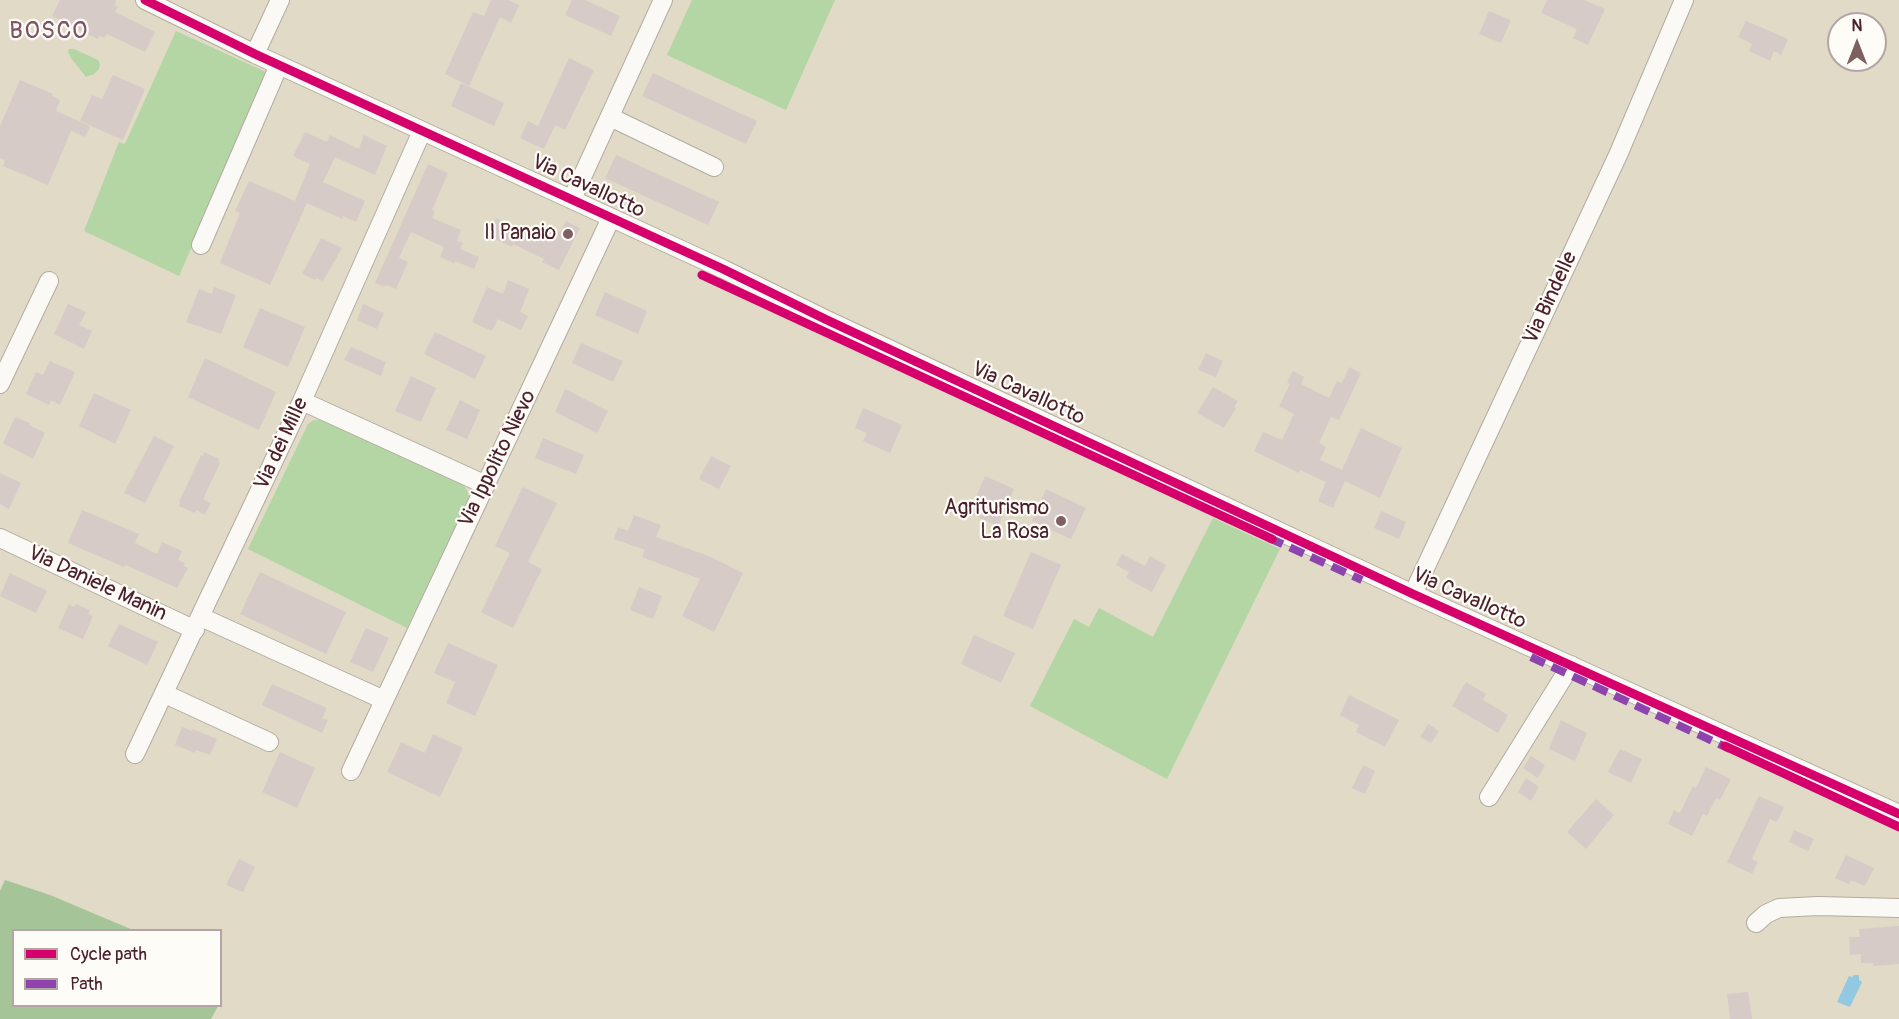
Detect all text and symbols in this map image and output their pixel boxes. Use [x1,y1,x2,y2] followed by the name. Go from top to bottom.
[1827,12,1887,72] north arrow
[1852,16,1862,36] text: N
[9,18,89,46] district label: BOSCO
[527,150,649,224] street label: Via Cavallotto
[484,221,556,247] place label: Il Panaio
[561,227,575,241] marker: Il Panaio
[1519,248,1583,348] street label: Via Bindelle
[967,357,1089,431] street label: Via Cavallotto
[454,386,542,532] street label: Via Ippolito Nievo
[250,394,314,494] street label: Via dei Mille
[944,496,1049,546] place label: Agriturismo La Rosa
[1054,514,1068,528] marker: Agriturismo La Rosa
[24,541,170,627] street label: Via Daniele Manin
[1408,563,1530,635] street label: Via Cavallotto
[12,929,222,1007] legend
[70,943,147,966] text: Cycle path
[70,973,103,996] text: Path

